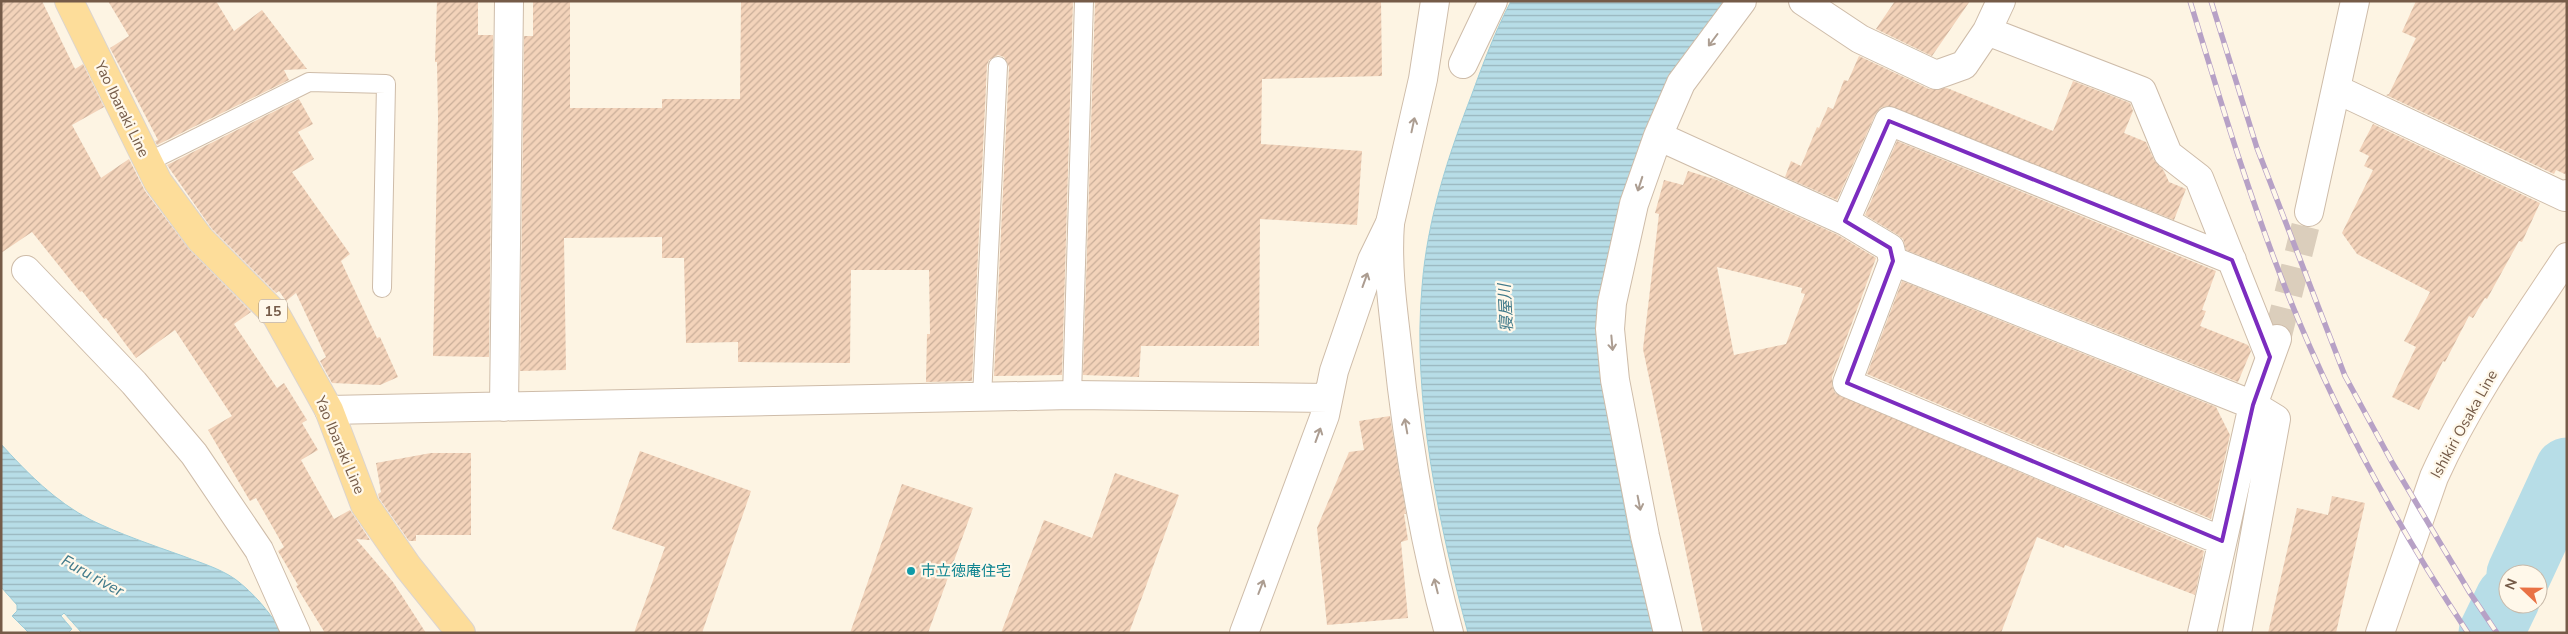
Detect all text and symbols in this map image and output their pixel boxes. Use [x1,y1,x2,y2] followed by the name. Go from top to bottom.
[1708,33,1718,47] one-way arrow
[90,57,154,160] street label: Yao Ibaraki Line
[1409,118,1418,134] one-way arrow
[1635,176,1645,192] one-way arrow
[1361,272,1370,288] one-way arrow
[1494,281,1518,332] water label: 寝屋川
[259,300,287,322] road number: 15
[1607,335,1616,351] one-way arrow
[2426,366,2502,482] street label: Ishikiri Osaka Line
[310,392,370,497] street label: Yao Ibaraki Line
[1401,418,1411,434] one-way arrow
[1314,428,1323,443] one-way arrow
[1634,495,1644,511] one-way arrow
[57,550,129,603] water label: Furu river
[921,561,1011,581] place label: 市立徳庵住宅
[2498,564,2548,614] north arrow
[905,565,917,577] marker: 市立徳庵住宅
[2501,576,2522,593] text: N
[1431,578,1440,594] one-way arrow
[1257,580,1266,595] one-way arrow

